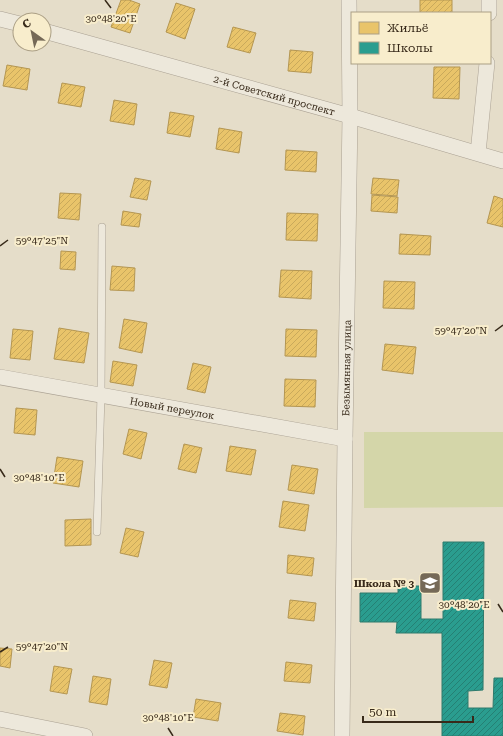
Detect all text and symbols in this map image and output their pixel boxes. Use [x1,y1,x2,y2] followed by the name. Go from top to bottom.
[12,12,52,52] north arrow
[351,12,491,64] legend
[85,13,137,24] text: 30°48'20"E
[20,16,34,32] text: С
[387,21,429,35] text: Жильё
[387,41,433,55] text: Школы
[212,73,336,118] street label: 2-й Советский проспект
[16,235,68,246] text: 59°47'25"N
[340,319,353,416] street label: Безымянная улица
[435,325,487,336] text: 59°47'20"N
[129,395,216,422] street label: Новый переулок
[13,472,65,483] text: 30°48'10"E
[417,570,443,596] school or university icon: Школа № 3
[354,578,414,589] place label: Школа № 3
[438,599,490,610] text: 30°48'20"E
[16,641,68,652] text: 59°47'20"N
[363,698,473,724] scale bar
[369,705,396,719] text: 50 m
[142,712,194,723] text: 30°48'10"E

